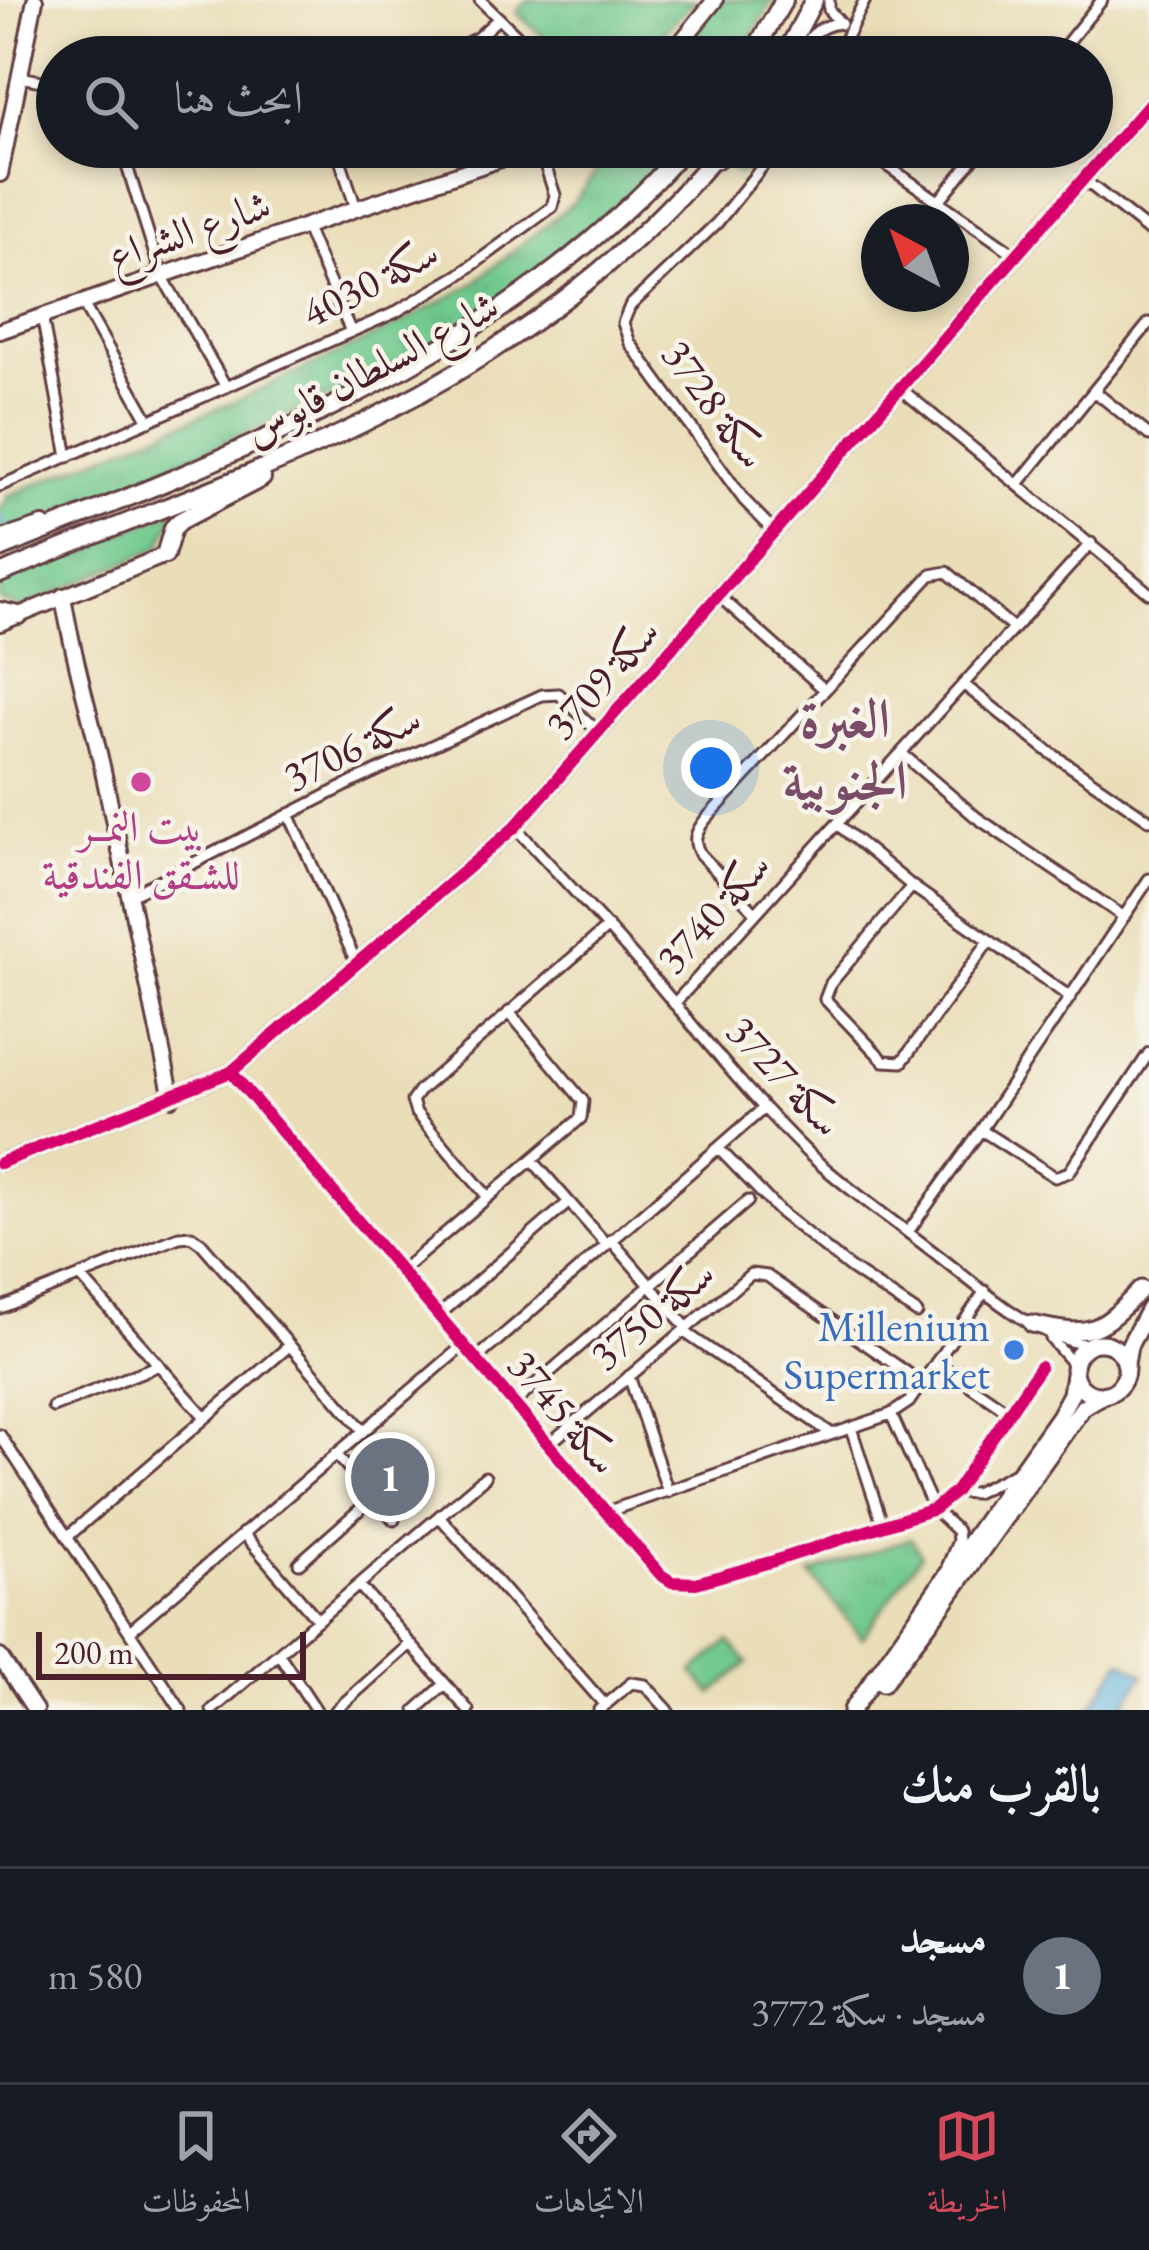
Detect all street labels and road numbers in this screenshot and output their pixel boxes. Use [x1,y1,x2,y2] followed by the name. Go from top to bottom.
[100,177,280,291] street label: شارع الشراع
[292,224,448,340] street label: سكة 4030
[234,278,512,465] street label: شارع السلطان قابوس
[650,329,780,479] street label: سكة 3728
[533,605,671,751] street label: سكة 3709
[274,690,430,804] street label: سكة 3706
[644,839,782,985] street label: سكة 3740
[715,1004,855,1148] street label: سكة 3727
[578,1246,726,1382] street label: سكة 3750
[496,1338,632,1486] street label: سكة 3745

